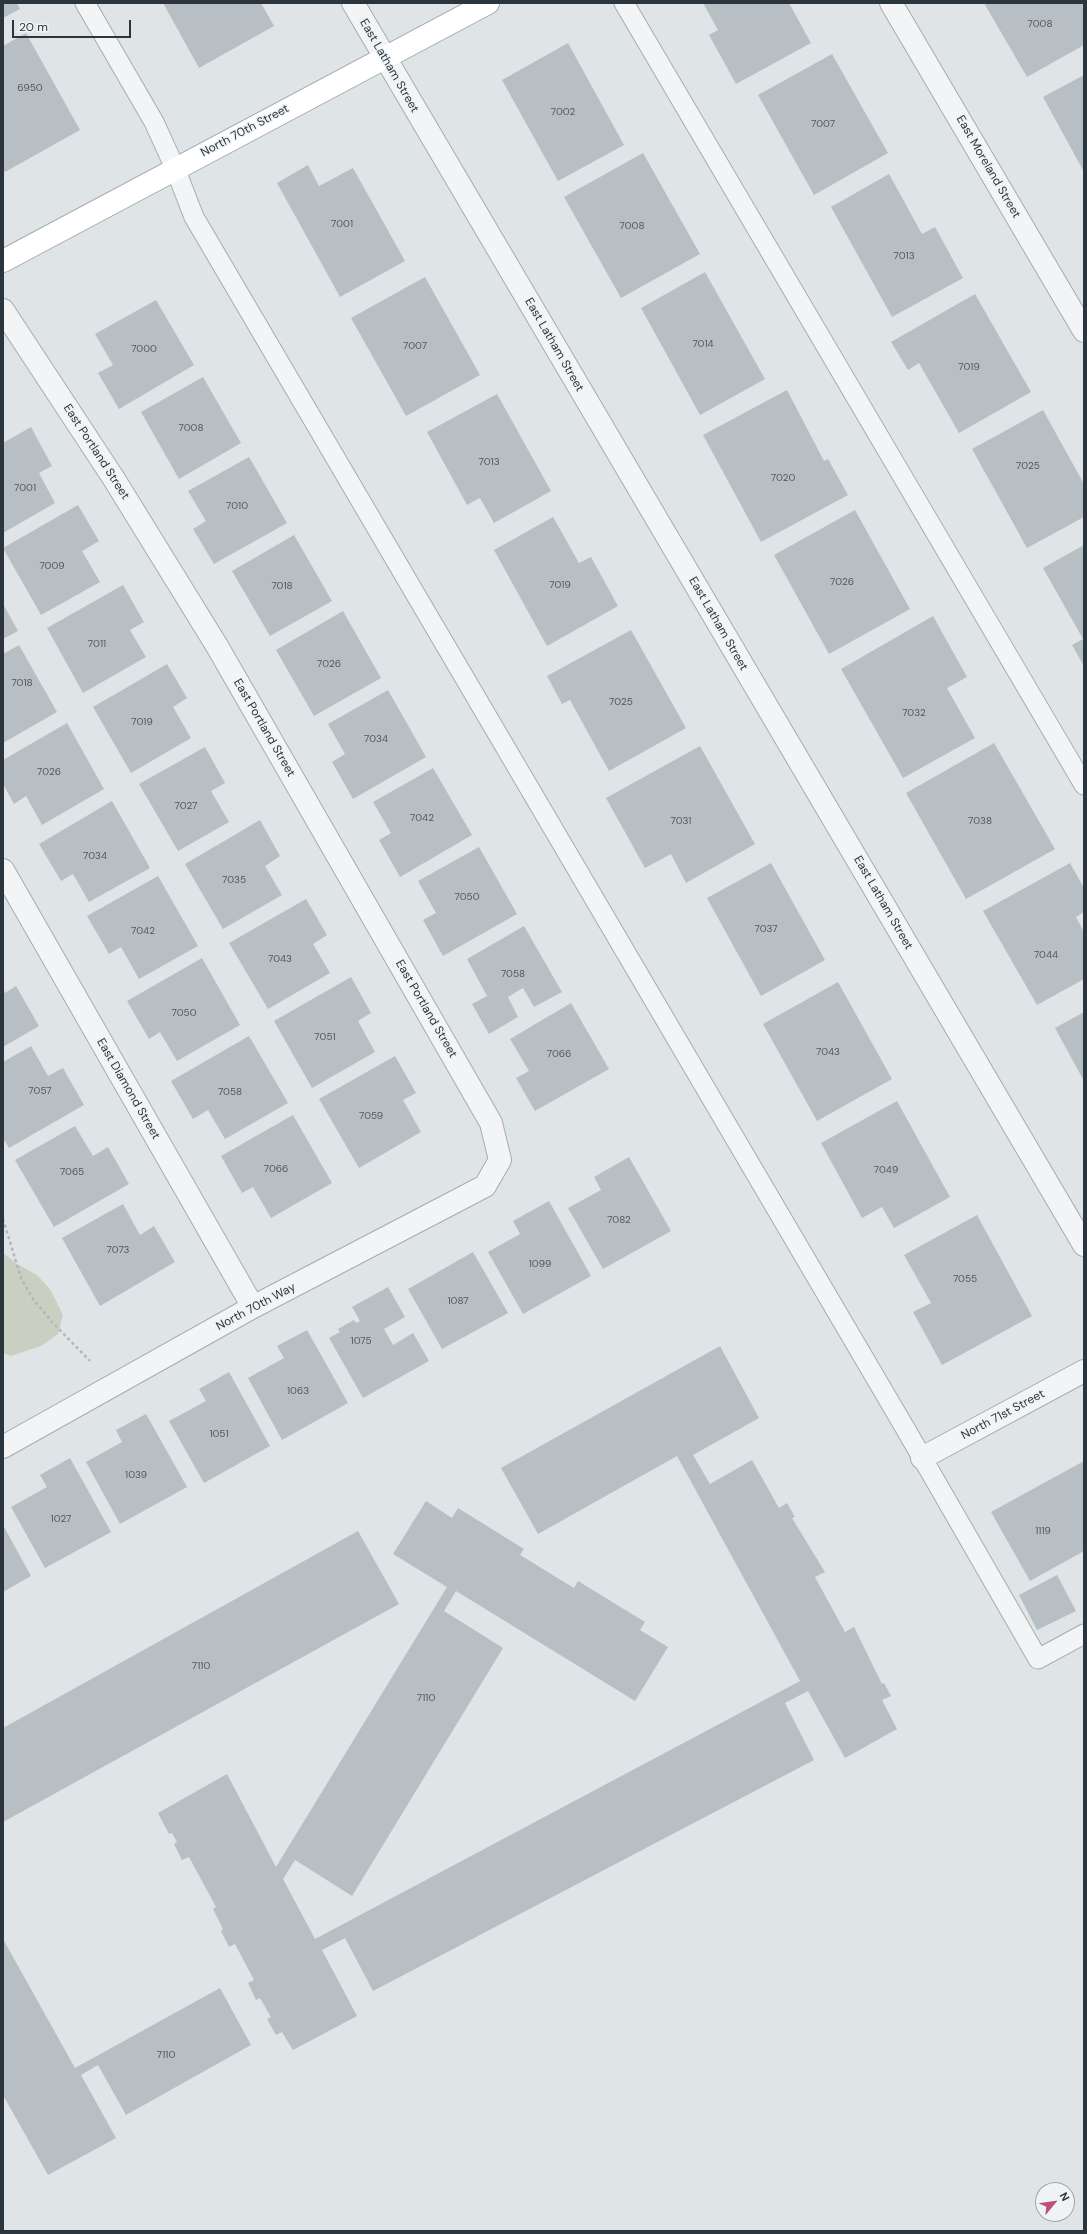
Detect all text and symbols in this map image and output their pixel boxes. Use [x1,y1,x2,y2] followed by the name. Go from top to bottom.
[14,12,133,38] scale bar
[356,17,422,115] street label: East Latham Street
[1028,18,1052,30] house number: 7008
[19,19,48,35] text: 20 m
[17,82,43,94] house number: 6950
[198,102,292,160] street label: North 70th Street
[551,106,575,118] house number: 7002
[953,113,1023,221] street label: East Moreland Street
[811,118,835,130] house number: 7007
[331,218,353,230] house number: 7001
[620,220,644,232] house number: 7008
[893,250,915,262] house number: 7013
[521,296,587,394] street label: East Latham Street
[692,338,714,350] house number: 7014
[403,340,427,352] house number: 7007
[131,343,157,355] house number: 7000
[958,361,980,373] house number: 7019
[60,402,132,502] street label: East Portland Street
[179,422,203,434] house number: 7008
[478,456,500,468] house number: 7013
[1016,460,1040,472] house number: 7025
[771,472,795,484] house number: 7020
[14,482,36,494] house number: 7001
[226,500,248,512] house number: 7010
[39,560,65,572] house number: 7009
[685,575,751,673] street label: East Latham Street
[830,576,854,588] house number: 7026
[549,579,571,591] house number: 7019
[271,580,293,592] house number: 7018
[88,638,106,650] house number: 7011
[317,658,341,670] house number: 7026
[230,676,298,780] street label: East Portland Street
[11,677,33,689] house number: 7018
[609,696,633,708] house number: 7025
[902,707,926,719] house number: 7032
[131,716,153,728] house number: 7019
[364,733,388,745] house number: 7034
[37,766,61,778] house number: 7026
[175,800,197,812] house number: 7027
[410,812,434,824] house number: 7042
[671,815,691,827] house number: 7031
[968,815,992,827] house number: 7038
[83,850,107,862] house number: 7034
[850,854,916,952] street label: East Latham Street
[222,874,246,886] house number: 7035
[455,891,479,903] house number: 7050
[754,923,778,935] house number: 7037
[131,925,155,937] house number: 7042
[1034,949,1058,961] house number: 7044
[268,953,292,965] house number: 7043
[392,957,460,1061] street label: East Portland Street
[501,968,525,980] house number: 7058
[172,1007,196,1019] house number: 7050
[314,1031,336,1043] house number: 7051
[93,1036,163,1142] street label: East Diamond Street
[816,1046,840,1058] house number: 7043
[547,1048,571,1060] house number: 7066
[28,1085,52,1097] house number: 7057
[218,1086,242,1098] house number: 7058
[359,1110,383,1122] house number: 7059
[264,1163,288,1175] house number: 7066
[874,1164,898,1176] house number: 7049
[60,1166,84,1178] house number: 7065
[607,1214,631,1226] house number: 7082
[107,1244,129,1256] house number: 7073
[529,1258,551,1270] house number: 1099
[953,1273,977,1285] house number: 7055
[214,1280,298,1334] street label: North 70th Way
[447,1295,469,1307] house number: 1087
[351,1335,371,1347] house number: 1075
[287,1385,309,1397] house number: 1063
[959,1387,1047,1443] street label: North 71st Street
[209,1428,229,1440] house number: 1051
[125,1469,147,1481] house number: 1039
[51,1513,71,1525] house number: 1027
[1035,1525,1051,1537] house number: 1119
[192,1660,210,1672] house number: 7110
[417,1692,435,1704] house number: 7110
[157,2049,175,2061] house number: 7110
[1035,2182,1075,2222] north arrow
[1057,2190,1073,2204] text: N

